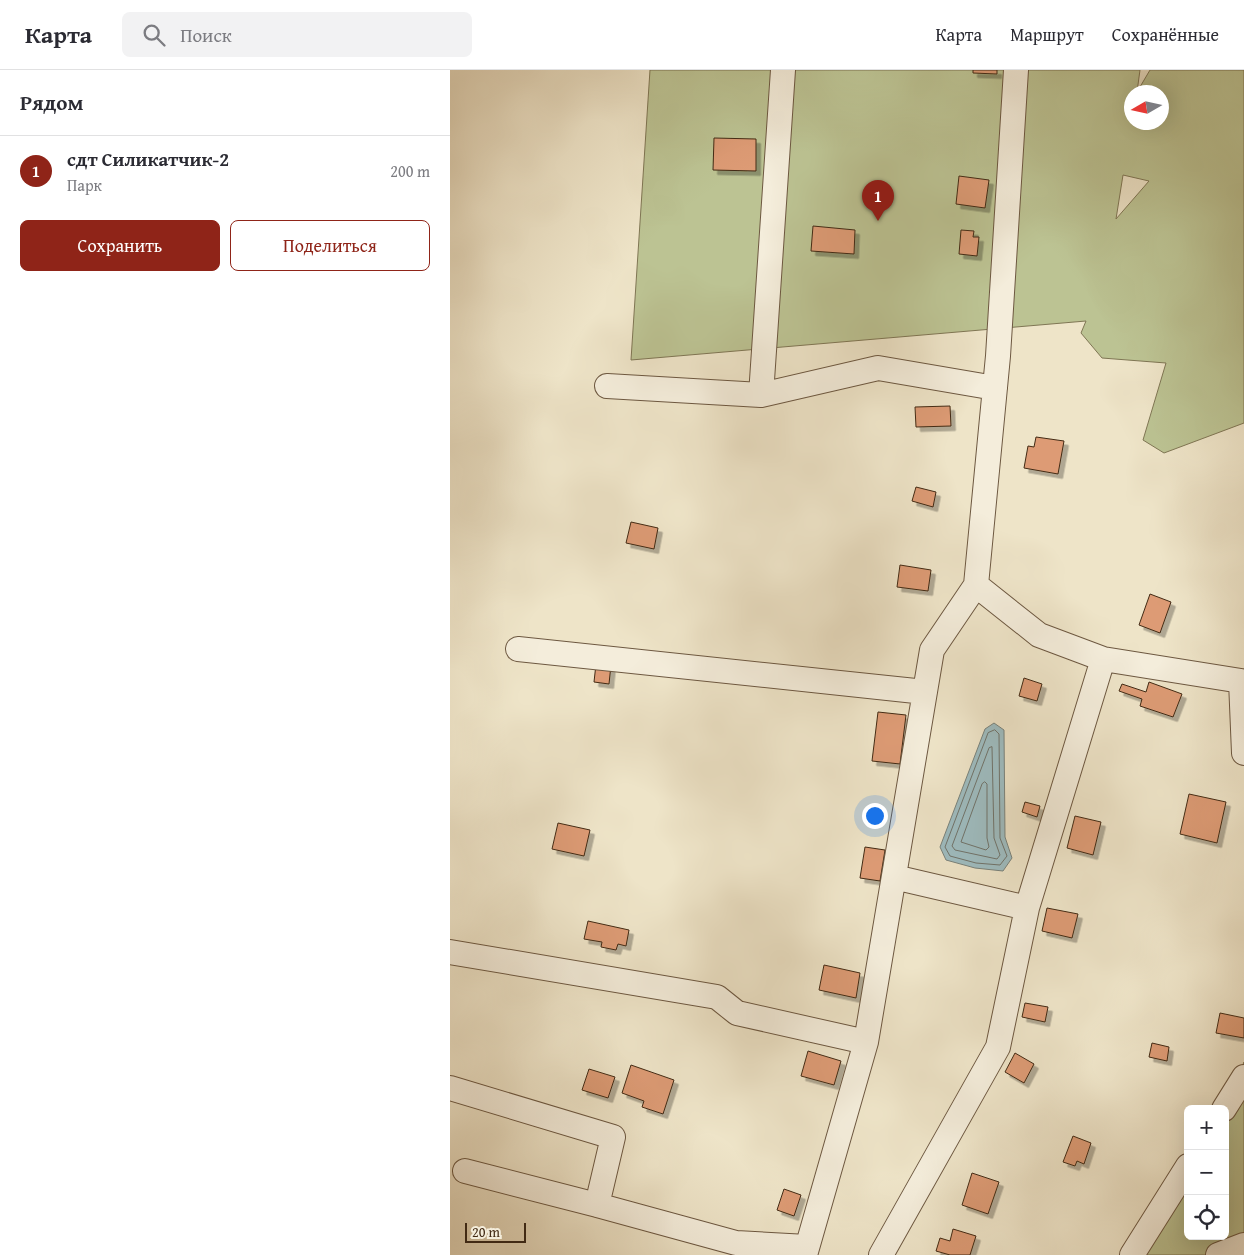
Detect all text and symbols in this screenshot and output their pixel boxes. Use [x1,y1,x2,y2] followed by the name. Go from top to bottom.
[122,12,472,57] search box
[25,17,92,52] text: Карта
[140,21,168,49] icon: search
[180,21,232,49] text: Поиск
[936,21,982,48] text: Карта
[1010,21,1084,48] text: Маршрут
[1112,21,1219,48] text: Сохранённые
[1124,85,1169,130] north arrow
[20,87,83,118] text: Рядом
[67,145,229,173] text: сдт Силикатчик-2
[32,159,40,183] text: 1
[390,159,430,183] text: 200 m
[67,173,102,197] text: Парк
[862,180,894,221] pin: 1
[20,220,220,271] button: Сохранить
[230,220,430,271] button: Поделиться
[862,803,888,829] your location
[1184,1105,1229,1240] map controls
[1184,1105,1229,1150] button: +
[1184,1150,1229,1195] button: −
[1184,1195,1229,1240] button: locate
[465,1220,526,1243] scale bar
[472,1222,500,1242] text: 20 m

